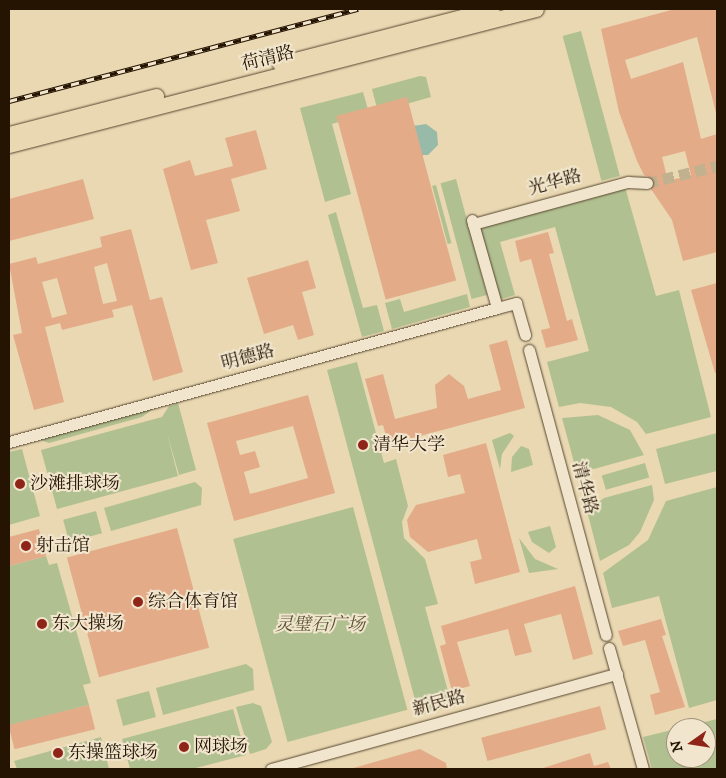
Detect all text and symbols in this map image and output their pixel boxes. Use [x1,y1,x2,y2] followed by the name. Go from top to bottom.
[239,42,297,76] street label: 荷清路
[526,166,584,200] street label: 光华路
[219,341,277,375] street label: 明德路
[373,434,445,456] place label: 清华大学
[357,439,369,451] marker: 清华大学
[567,459,601,517] street label: 清华路
[30,473,120,495] place label: 沙滩排球场
[14,478,26,490] marker: 沙滩排球场
[36,535,90,557] place label: 射击馆
[20,540,32,552] marker: 射击馆
[148,591,238,613] place label: 综合体育馆
[132,596,144,608] marker: 综合体育馆
[52,613,124,635] place label: 东大操场
[275,614,365,636] park label: 灵璧石广场
[36,618,48,630] marker: 东大操场
[410,687,468,721] street label: 新民路
[666,718,716,768] north arrow
[194,736,248,758] place label: 网球场
[667,739,687,754] text: N
[178,741,190,753] marker: 网球场
[68,742,158,764] place label: 东操篮球场
[52,747,64,759] marker: 东操篮球场

